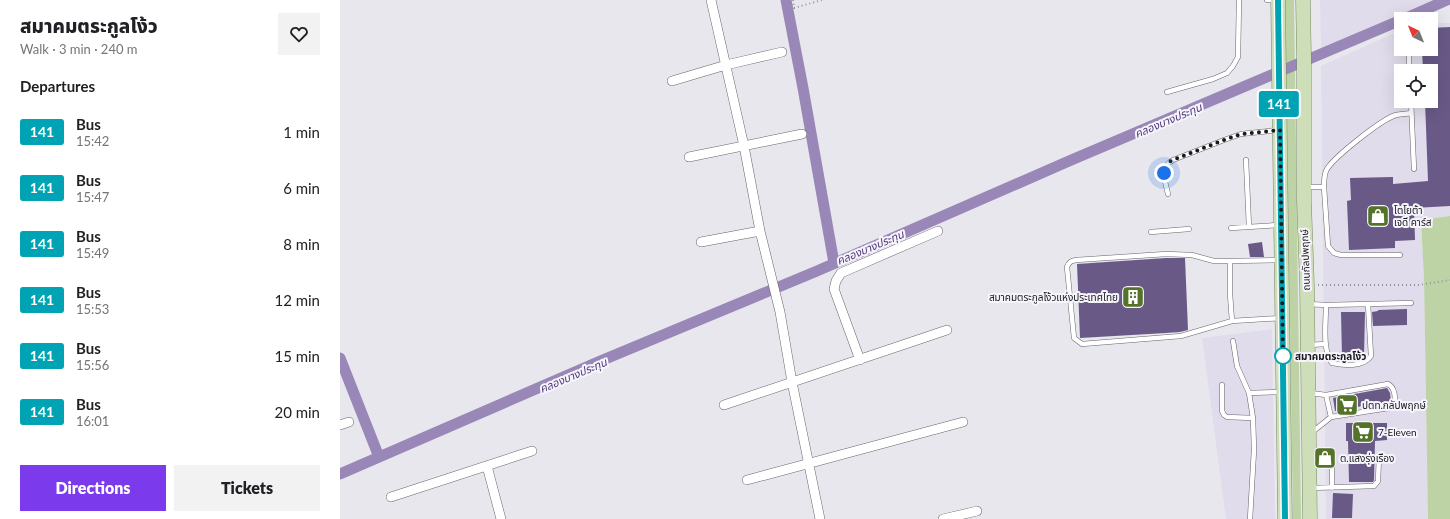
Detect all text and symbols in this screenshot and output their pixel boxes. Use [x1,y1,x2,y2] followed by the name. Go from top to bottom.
[1394,12,1438,56] north arrow
[1394,12,1438,108] map controls
[278,13,320,55] button: heart
[20,14,158,37] text: สมาคมตระกูลโง้ว
[20,41,138,57] text: Walk · 3 min · 240 m
[1394,64,1438,108] button: locate
[20,77,95,95] text: Departures
[1256,91,1302,117] line badge: 141
[1267,95,1291,112] text: 141
[1133,100,1205,141] water label: คลองบางประทุน
[76,115,101,133] text: Bus
[30,123,54,140] text: 141
[283,123,320,141] text: 1 min
[76,133,109,149] text: 15:42
[1154,163,1174,183] your location
[76,171,101,189] text: Bus
[30,179,54,196] text: 141
[283,179,320,197] text: 6 min
[76,189,109,205] text: 15:47
[1365,203,1391,229] shop icon: โตโยต้า เจดี คาร์ส
[1394,204,1432,228] place label: โตโยต้า เจดี คาร์ส
[76,227,101,245] text: Bus
[835,227,907,268] water label: คลองบางประทุน
[1298,229,1312,291] street label: ถนนกัลปพฤกษ์
[30,235,54,252] text: 141
[283,235,320,253] text: 8 min
[76,245,109,261] text: 15:49
[76,283,101,301] text: Bus
[1120,284,1146,310] building icon: สมาคมตระกูลโง้วแห่งประเทศไทย
[30,291,54,308] text: 141
[274,291,320,309] text: 12 min
[989,291,1118,304] place label: สมาคมตระกูลโง้วแห่งประเทศไทย
[76,301,109,317] text: 15:53
[76,339,101,357] text: Bus
[30,347,54,364] text: 141
[274,347,320,365] text: 15 min
[1274,347,1292,365] marker: สมาคมตระกูลโง้ว
[1295,350,1366,363] place label: สมาคมตระกูลโง้ว
[538,355,610,396] water label: คลองบางประทุน
[76,357,109,373] text: 15:56
[1334,392,1360,418] supermarket icon: ปตท.กลัปพฤกษ์
[76,395,101,413] text: Bus
[1362,399,1427,411] place label: ปตท.กลัปพฤกษ์
[30,403,54,420] text: 141
[274,403,320,421] text: 20 min
[76,413,109,429] text: 16:01
[1350,419,1376,445] supermarket icon: 7-Eleven
[1378,426,1417,438] place label: 7-Eleven
[1312,445,1338,471] shop icon: ต.แสงรุ่งเรือง
[1340,452,1394,465] place label: ต.แสงรุ่งเรือง
[20,465,166,511] button: Directions
[174,465,320,511] button: Tickets

